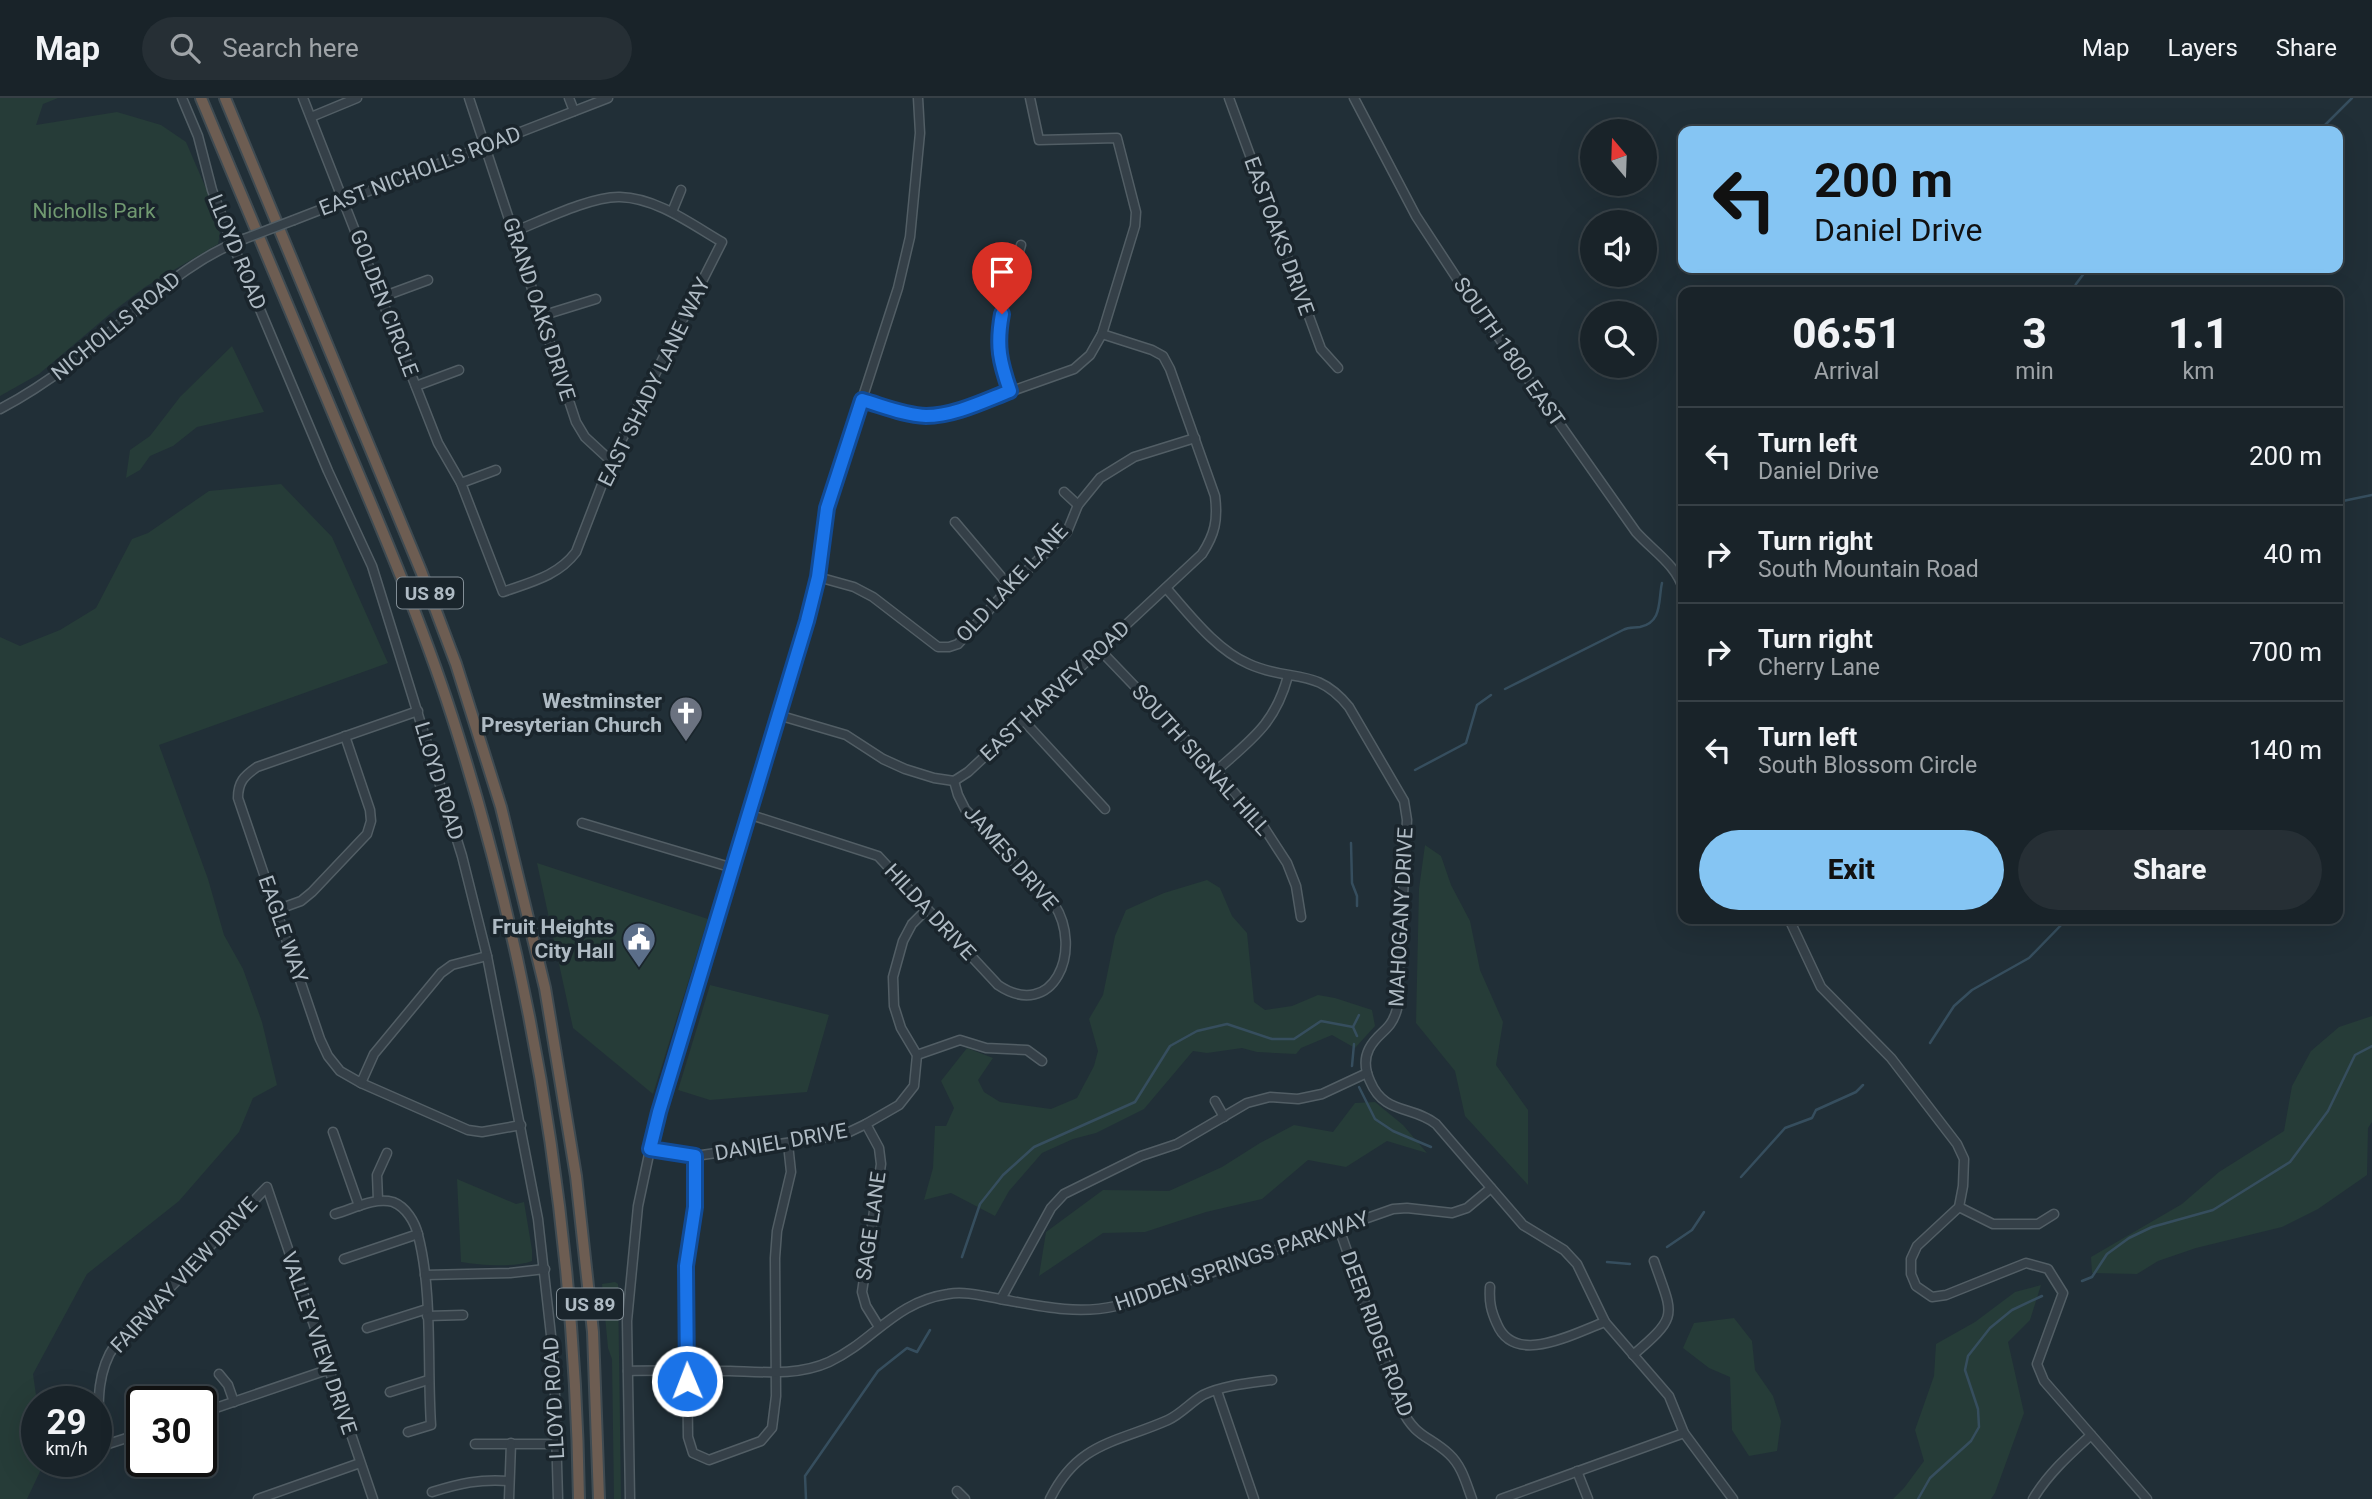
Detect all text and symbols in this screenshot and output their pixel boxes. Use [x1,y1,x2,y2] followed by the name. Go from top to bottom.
[142,17,632,80] search box
[35,29,100,68] text: Map
[166,29,204,67] icon: search
[222,33,359,63] text: Search here
[2082,34,2130,62] text: Map
[2168,34,2238,62] text: Layers
[2276,34,2337,62] text: Share
[1580,119,1657,196] north arrow
[1580,119,1657,378] map controls
[316,121,524,221] street label: EAST NICHOLLS ROAD
[1814,152,1953,209] text: 200 m
[1239,153,1319,319] street label: EASTOAKS DRIVE
[1699,154,1790,245] icon: left
[203,191,271,313] street label: LLOYD ROAD
[32,199,156,223] park label: Nicholls Park
[1580,210,1657,287] button: sound
[1814,211,1982,249] text: Daniel Drive
[498,214,580,404] street label: GRAND OAKS DRIVE
[345,226,423,380] street label: GOLDEN CIRCLE
[972,242,1032,314] pin
[983,253,1021,291] icon: arrive
[47,267,185,385] street label: NICHOLLS ROAD
[1449,273,1570,431] street label: SOUTH 1800 EAST
[593,274,715,490] street label: EAST SHADY LANE WAY
[1580,301,1657,378] button: search
[1792,309,1901,358] text: 06:51
[2022,309,2047,358] text: 3
[2168,309,2229,358] text: 1.1
[1814,358,1879,385] text: Arrival
[2015,358,2054,385] text: min
[2182,358,2214,385] text: km
[1758,428,1857,458] text: Turn left
[1699,437,1737,475] icon: left
[2249,441,2322,471] text: 200 m
[1758,458,1879,485] text: Daniel Drive
[951,519,1073,647] street label: OLD LAKE LANE
[1758,526,1873,556] text: Turn right
[1699,535,1737,573] icon: right
[2264,539,2322,569] text: 40 m
[1758,556,1979,583] text: South Mountain Road
[397,578,463,608] road number: US 89
[976,616,1134,766] street label: EAST HARVEY ROAD
[1758,624,1873,654] text: Turn right
[1699,633,1737,671] icon: right
[2249,637,2322,667] text: 700 m
[1758,654,1880,681] text: Cherry Lane
[1127,680,1275,840] street label: SOUTH SIGNAL HILL
[481,689,662,737] place label: Westminster Presyterian Church
[667,694,705,743] church icon: Westminster Presyterian Church
[410,719,468,843] street label: LLOYD ROAD
[1758,722,1857,752] text: Turn left
[1699,731,1737,769] icon: left
[2249,735,2322,765] text: 140 m
[1758,752,1977,779] text: South Blossom Circle
[959,801,1063,915] street label: JAMES DRIVE
[1384,826,1418,1007] street label: MAHOGANY DRIVE
[1699,830,2004,910] button: Exit
[2018,830,2322,910] button: Share
[880,859,980,965] street label: HILDA DRIVE
[253,872,313,986] street label: EAGLE WAY
[492,915,614,963] place label: Fruit Heights City Hall
[620,920,658,969] public building icon: Fruit Heights City Hall
[713,1119,849,1165] street label: DANIEL DRIVE
[851,1170,891,1282] street label: SAGE LANE
[106,1192,262,1358] street label: FAIRWAY VIEW DRIVE
[1112,1206,1372,1316] street label: HIDDEN SPRINGS PARKWAY
[1336,1248,1418,1420] street label: DEER RIDGE ROAD
[277,1249,362,1437] street label: VALLEY VIEW DRIVE
[557,1288,623,1320] road number: US 89
[539,1336,569,1460] street label: LLOYD ROAD
[650,1344,724,1418] position arrow
[126,1386,217,1477] speed limit sign: 30
[46,1402,87,1443] text: 29
[45,1438,88,1459] text: km/h

